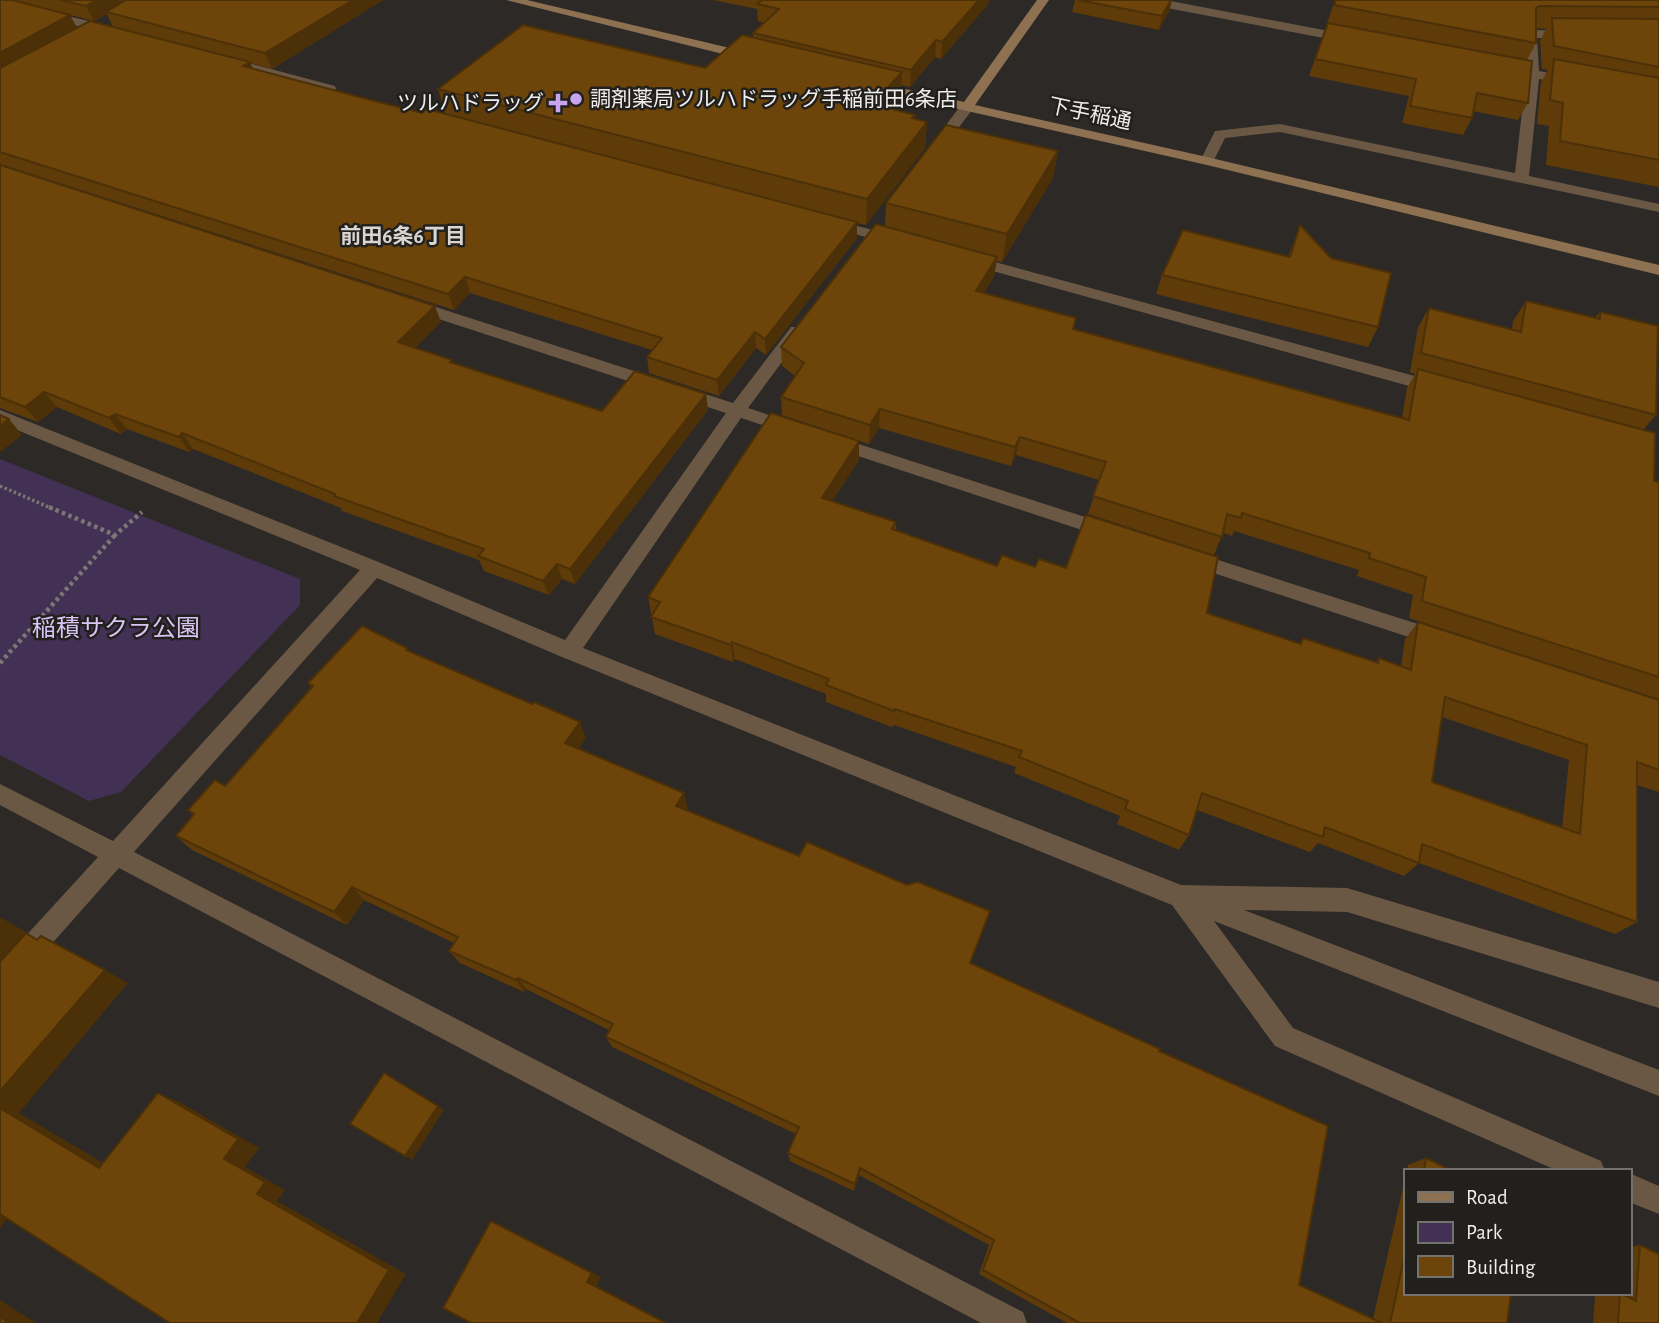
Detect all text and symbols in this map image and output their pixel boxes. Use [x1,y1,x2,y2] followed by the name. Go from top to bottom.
[590,88,957,110] place label: 調剤薬局ツルハドラッグ手稲前田6条店
[568,91,584,107] marker: 調剤薬局ツルハドラッグ手稲前田6条店
[397,92,544,114] place label: ツルハドラッグ
[1047,94,1133,133] street label: 下手稲通
[550,95,566,111] marker: ツルハドラッグ
[340,224,466,247] district label: 前田6条6丁目
[32,615,200,641] park label: 稲積サクラ公園
[1404,1169,1631,1295] legend
[1466,1187,1508,1208] text: Road
[1466,1222,1503,1243] text: Park
[1466,1257,1536,1278] text: Building

